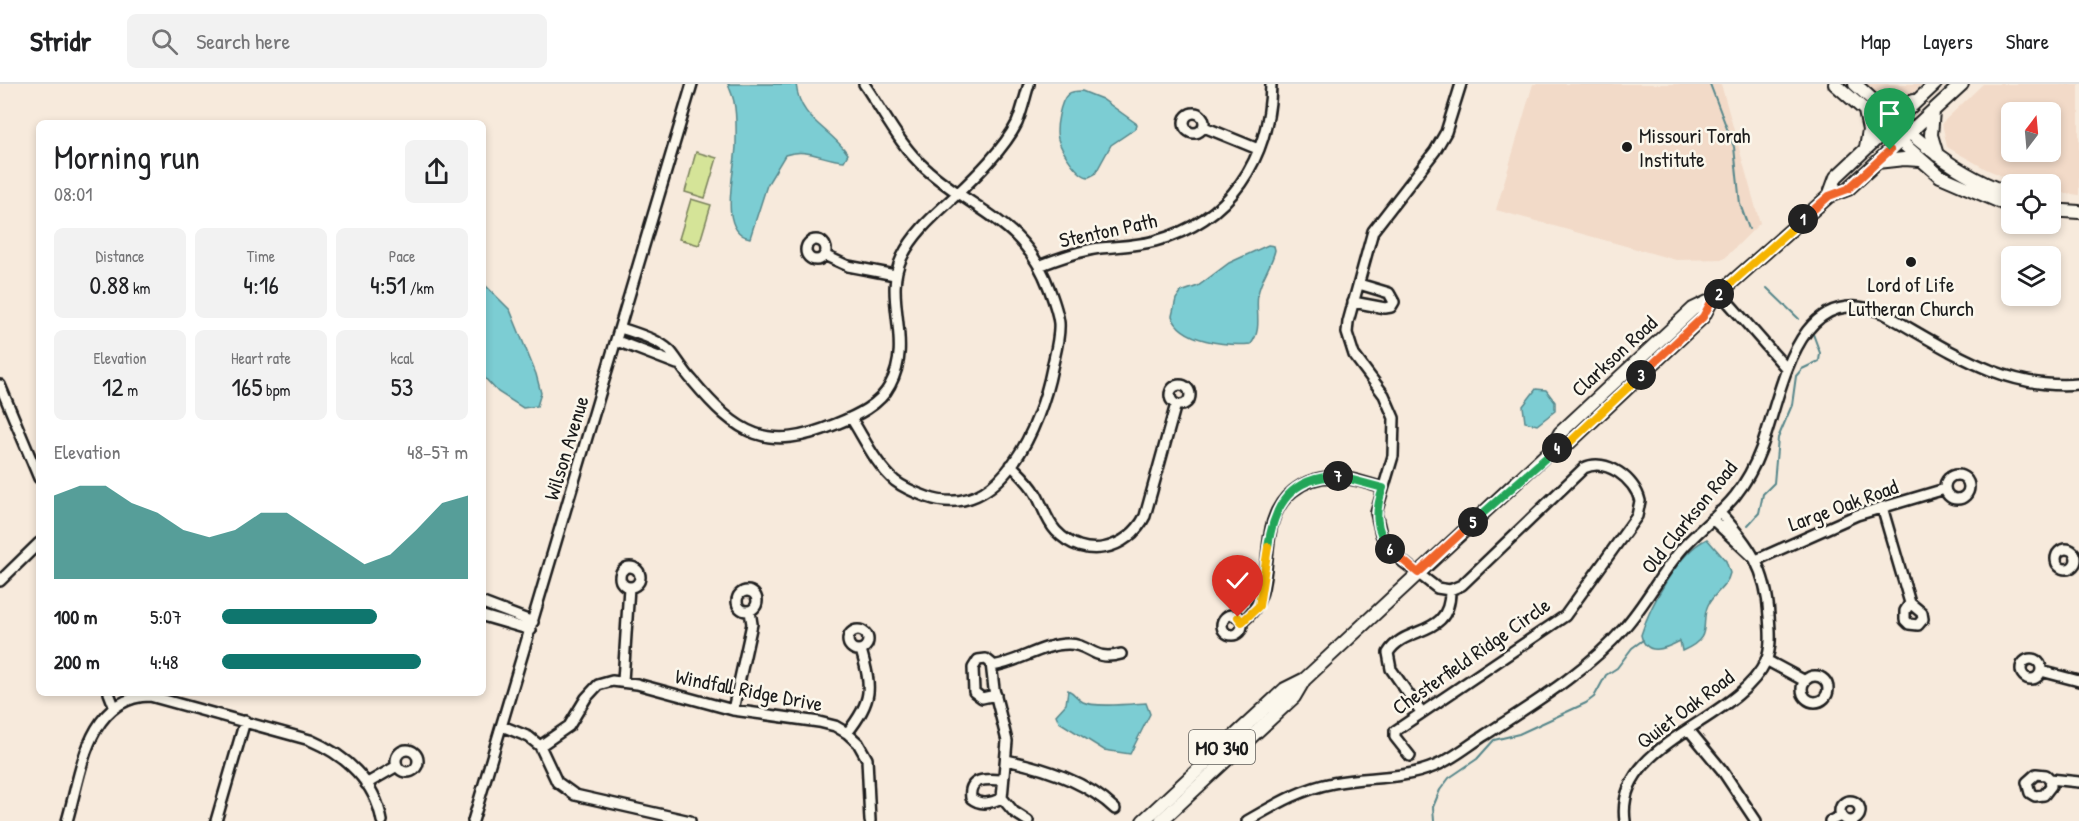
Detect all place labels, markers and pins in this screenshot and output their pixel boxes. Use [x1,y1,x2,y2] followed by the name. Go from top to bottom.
[1864,88,1915,150] pin
[1639,121,1750,174] place label: Missouri Torah Institute
[1620,140,1634,154] marker: Missouri Torah Institute
[1788,204,1818,234] pin: 1
[1904,255,1918,269] marker: Lord of Life Lutheran Church
[1848,270,1974,323] place label: Lord of Life Lutheran Church
[1704,279,1734,309] pin: 2
[1626,360,1656,390] pin: 3
[1542,433,1572,463] pin: 4
[1323,461,1353,491] pin: 7
[1458,507,1488,537] pin: 5
[1375,534,1405,564] pin: 6
[1212,555,1263,617] pin

